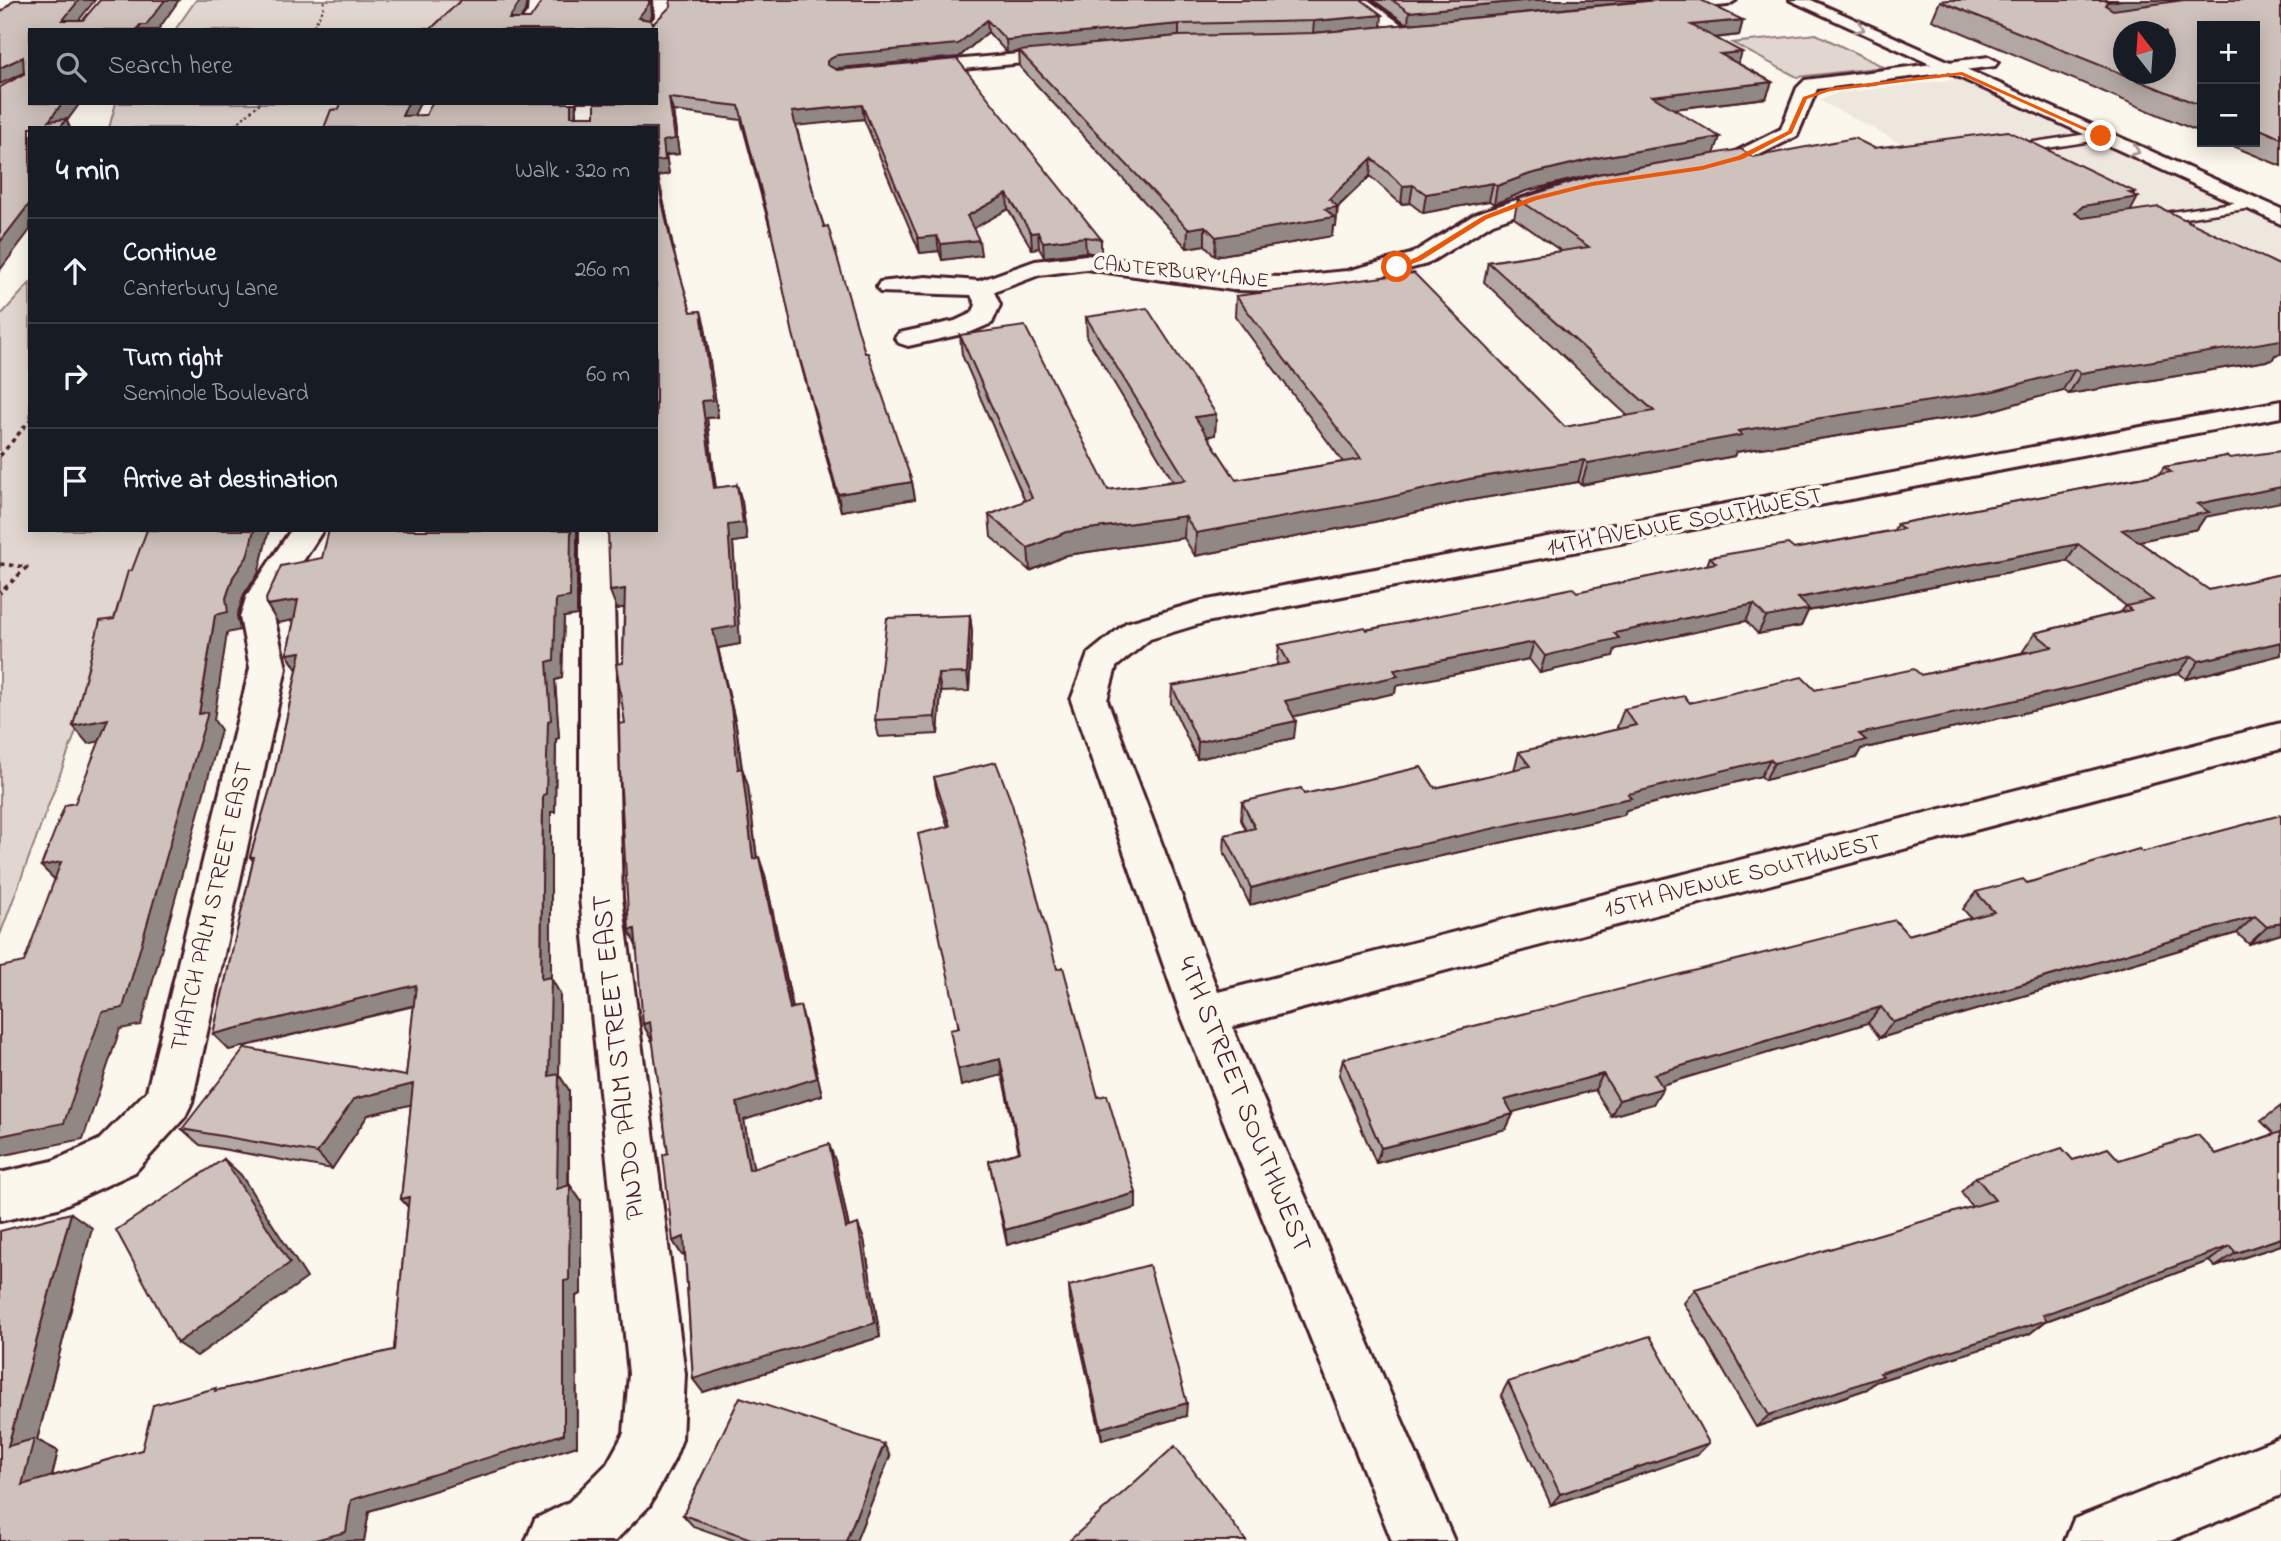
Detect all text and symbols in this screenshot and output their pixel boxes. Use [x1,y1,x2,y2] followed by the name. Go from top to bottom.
[1853,20,1866,34] one-way arrow
[2113,21,2176,84] north arrow
[2197,21,2260,147] map controls
[2197,21,2260,84] button: +
[28,28,658,105] search box
[52,48,90,86] icon: search
[108,48,233,86] text: Search here
[2197,84,2260,147] button: −
[2085,120,2116,151] route end
[2128,143,2140,157] one-way arrow
[56,150,119,194] text: 4 min
[515,155,630,188] text: Walk · 320 m
[123,235,216,273] text: Continue
[1092,249,1270,297] street label: CANTERBURY LANE
[1381,251,1412,282] route start
[56,252,94,290] icon: ahead
[575,254,630,287] text: 260 m
[123,273,278,306] text: Canterbury Lane
[123,340,223,378] text: Turn right
[56,357,94,395] icon: right
[586,359,630,392] text: 60 m
[123,378,309,411] text: Seminole Boulevard
[56,462,94,500] icon: arrive
[123,462,338,500] text: Arrive at destination
[1544,479,1826,567] street label: 14TH AVENUE SOUTHWEST
[163,759,263,1055] street label: THATCH PALM STREET EAST
[1601,826,1885,928] street label: 15TH AVENUE SOUTHWEST
[583,892,657,1222] street label: PINDO PALM STREET EAST
[1165,951,1321,1259] street label: 4TH STREET SOUTHWEST

